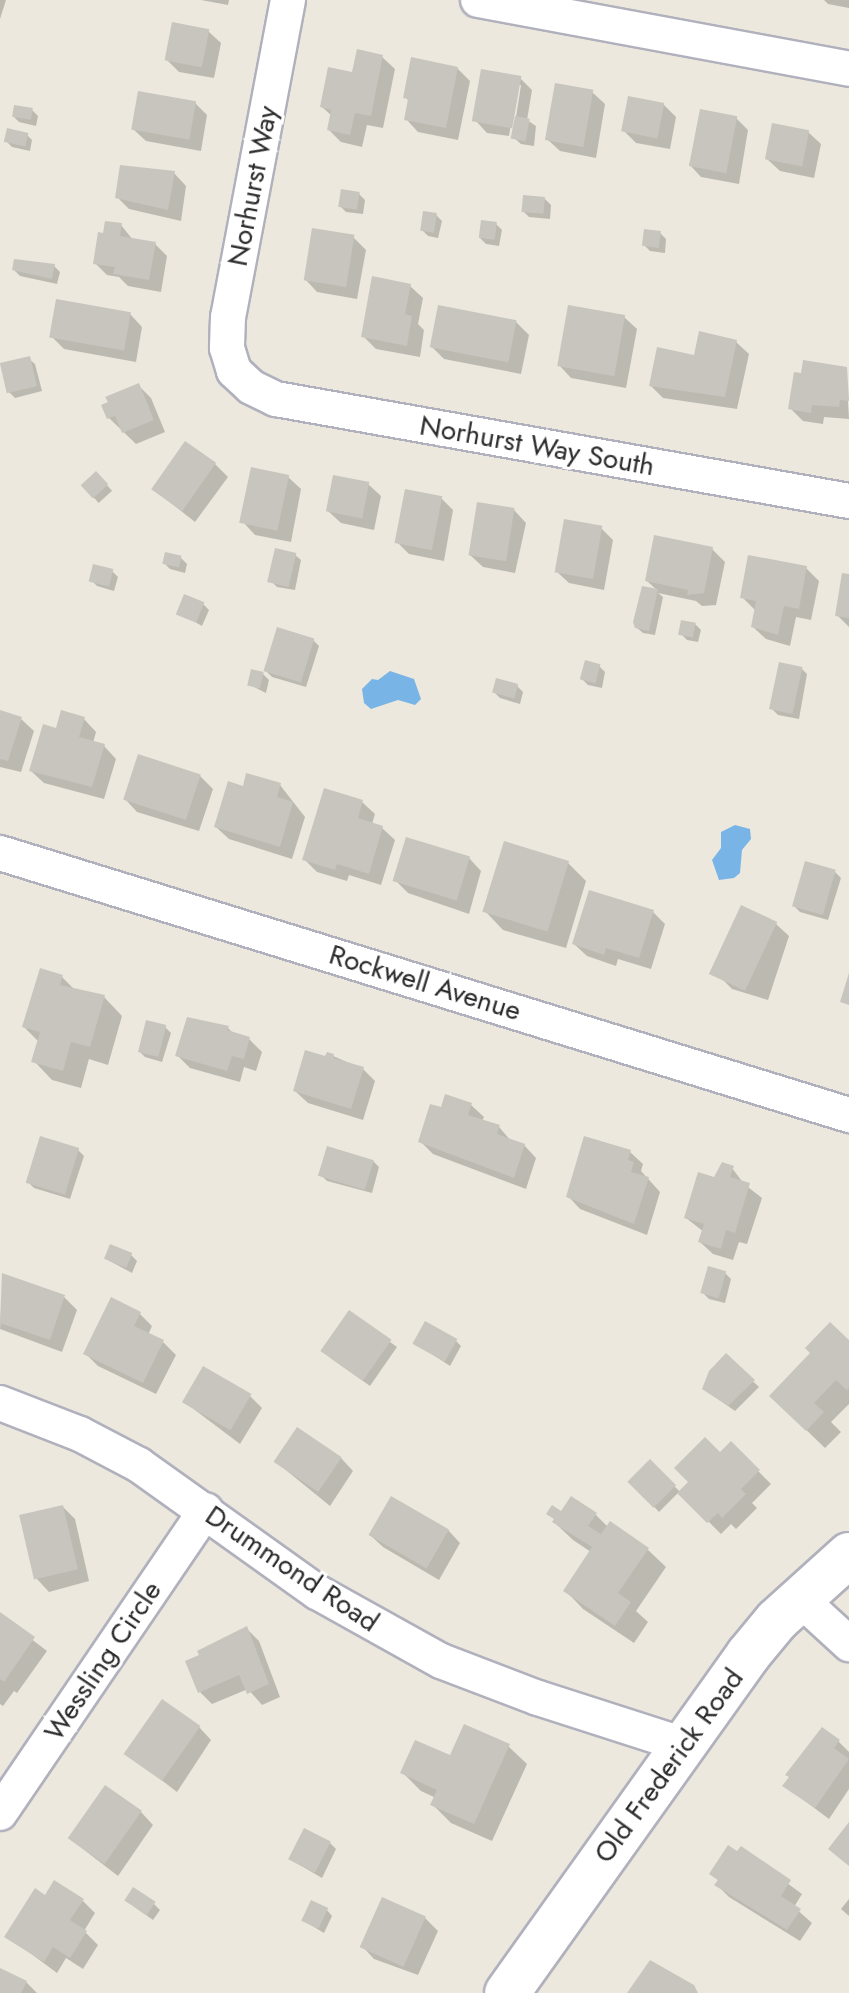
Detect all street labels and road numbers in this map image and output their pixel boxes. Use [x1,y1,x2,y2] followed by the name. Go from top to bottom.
[221,103,285,269] street label: Norhurst Way
[417,409,657,483] street label: Norhurst Way South
[325,938,525,1028] street label: Rockwell Avenue
[199,1499,385,1639] street label: Drummond Road
[37,1575,169,1747] street label: Wessling Circle
[587,1662,751,1870] street label: Old Frederick Road

